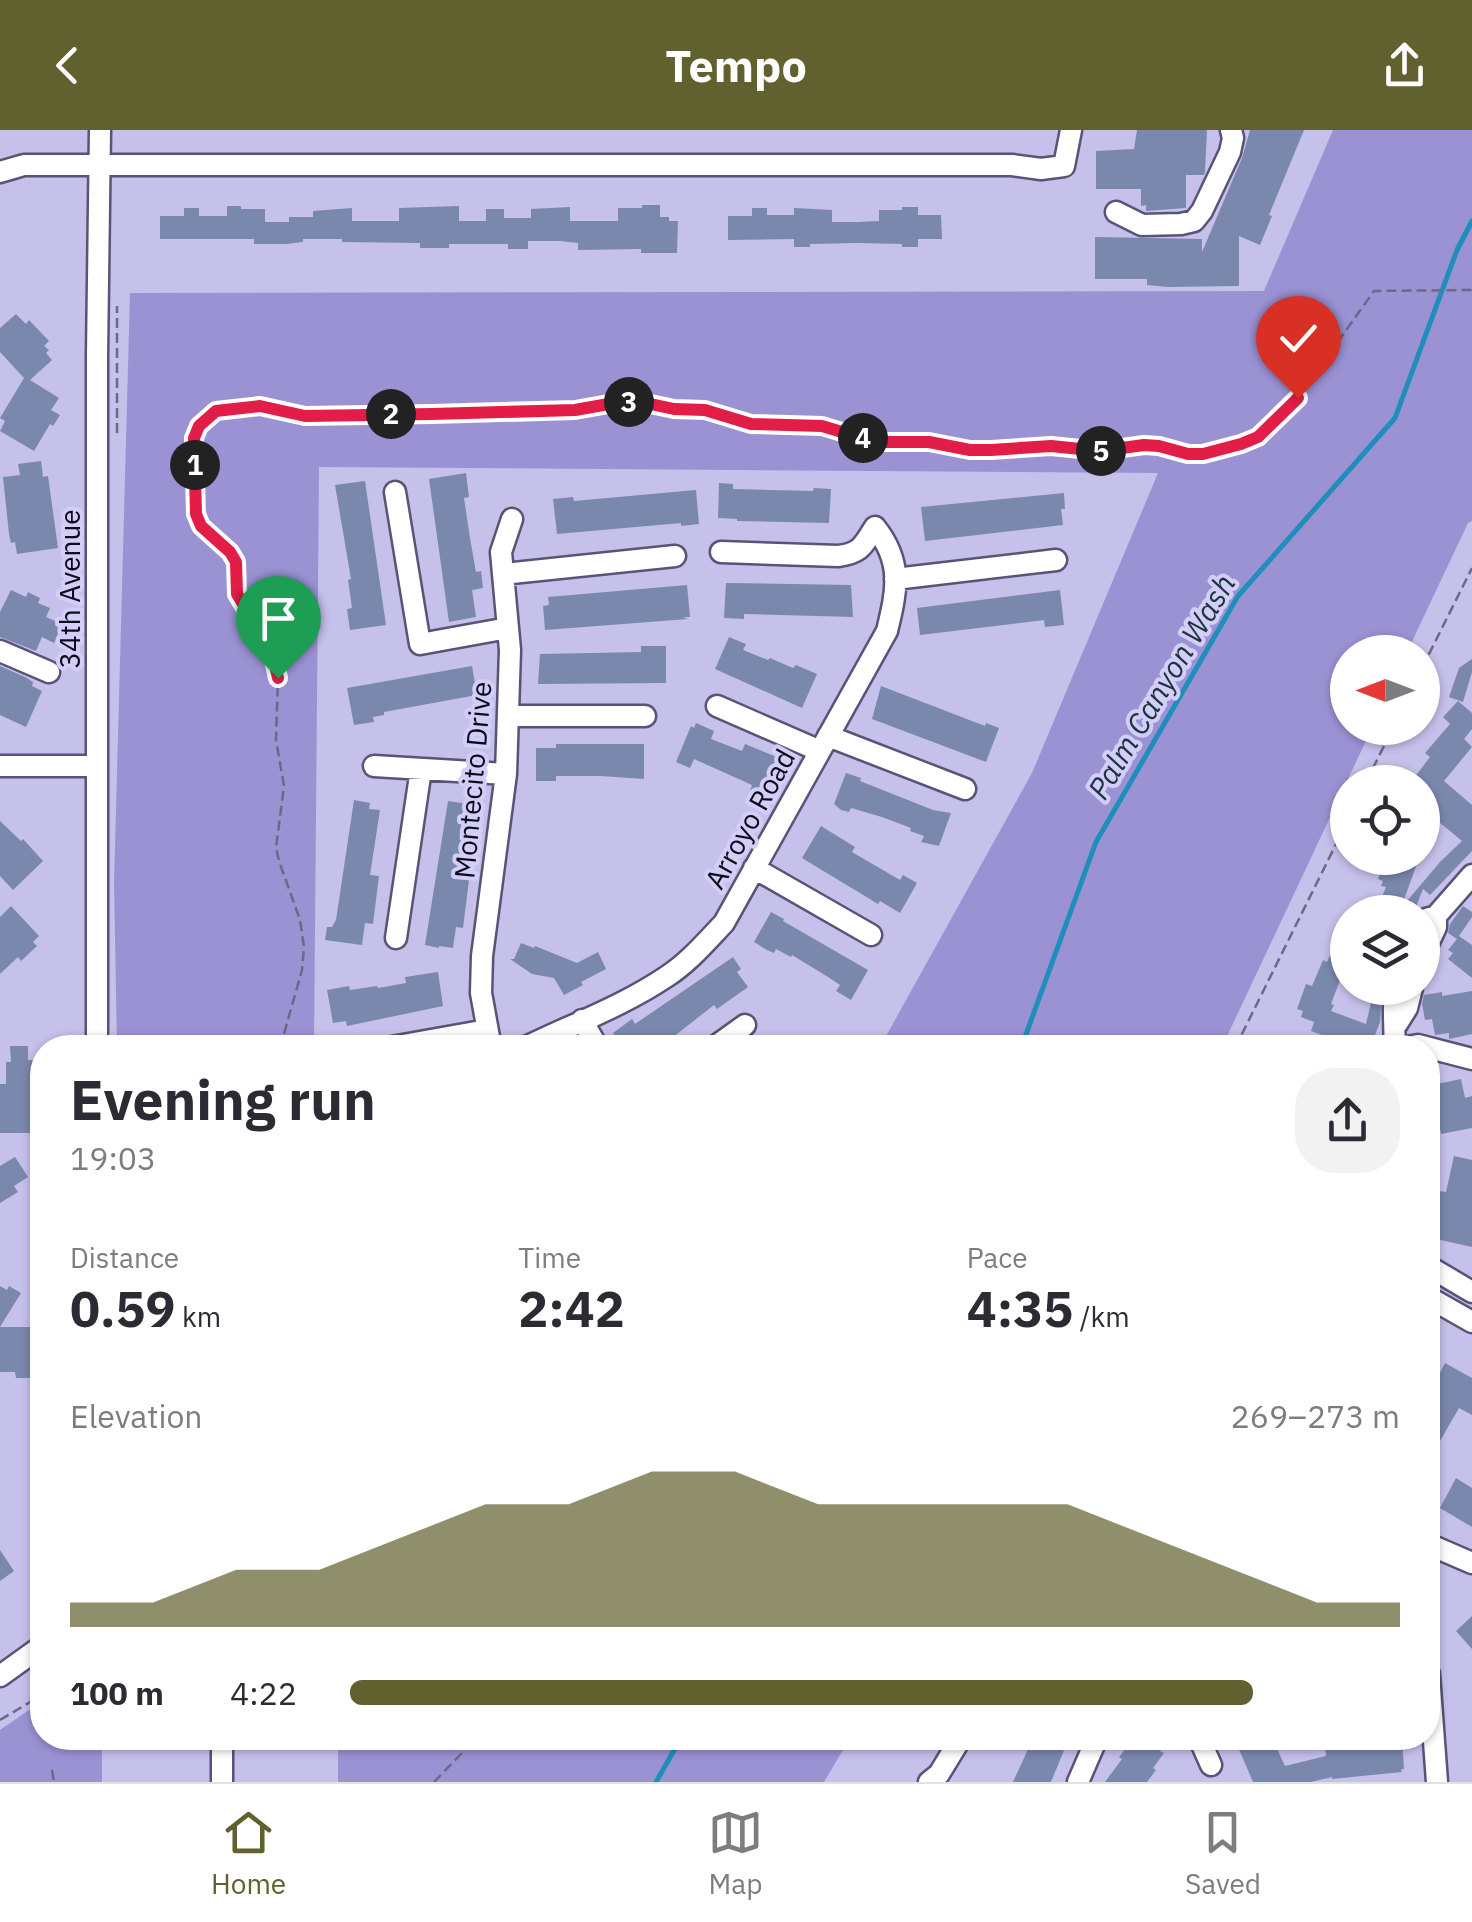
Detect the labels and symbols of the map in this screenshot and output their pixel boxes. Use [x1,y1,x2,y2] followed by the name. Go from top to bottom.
[1256,296,1341,399] pin
[604,377,654,427] pin: 3
[366,389,416,439] pin: 2
[838,413,888,463] pin: 4
[1076,426,1126,476] pin: 5
[170,440,220,490] pin: 1
[51,509,88,669] street label: 34th Avenue
[1078,567,1243,806] water label: Palm Canyon Wash
[236,576,321,679] pin
[1330,635,1440,745] north arrow
[445,680,500,880] street label: Montecito Drive
[696,742,803,895] street label: Arroyo Road

